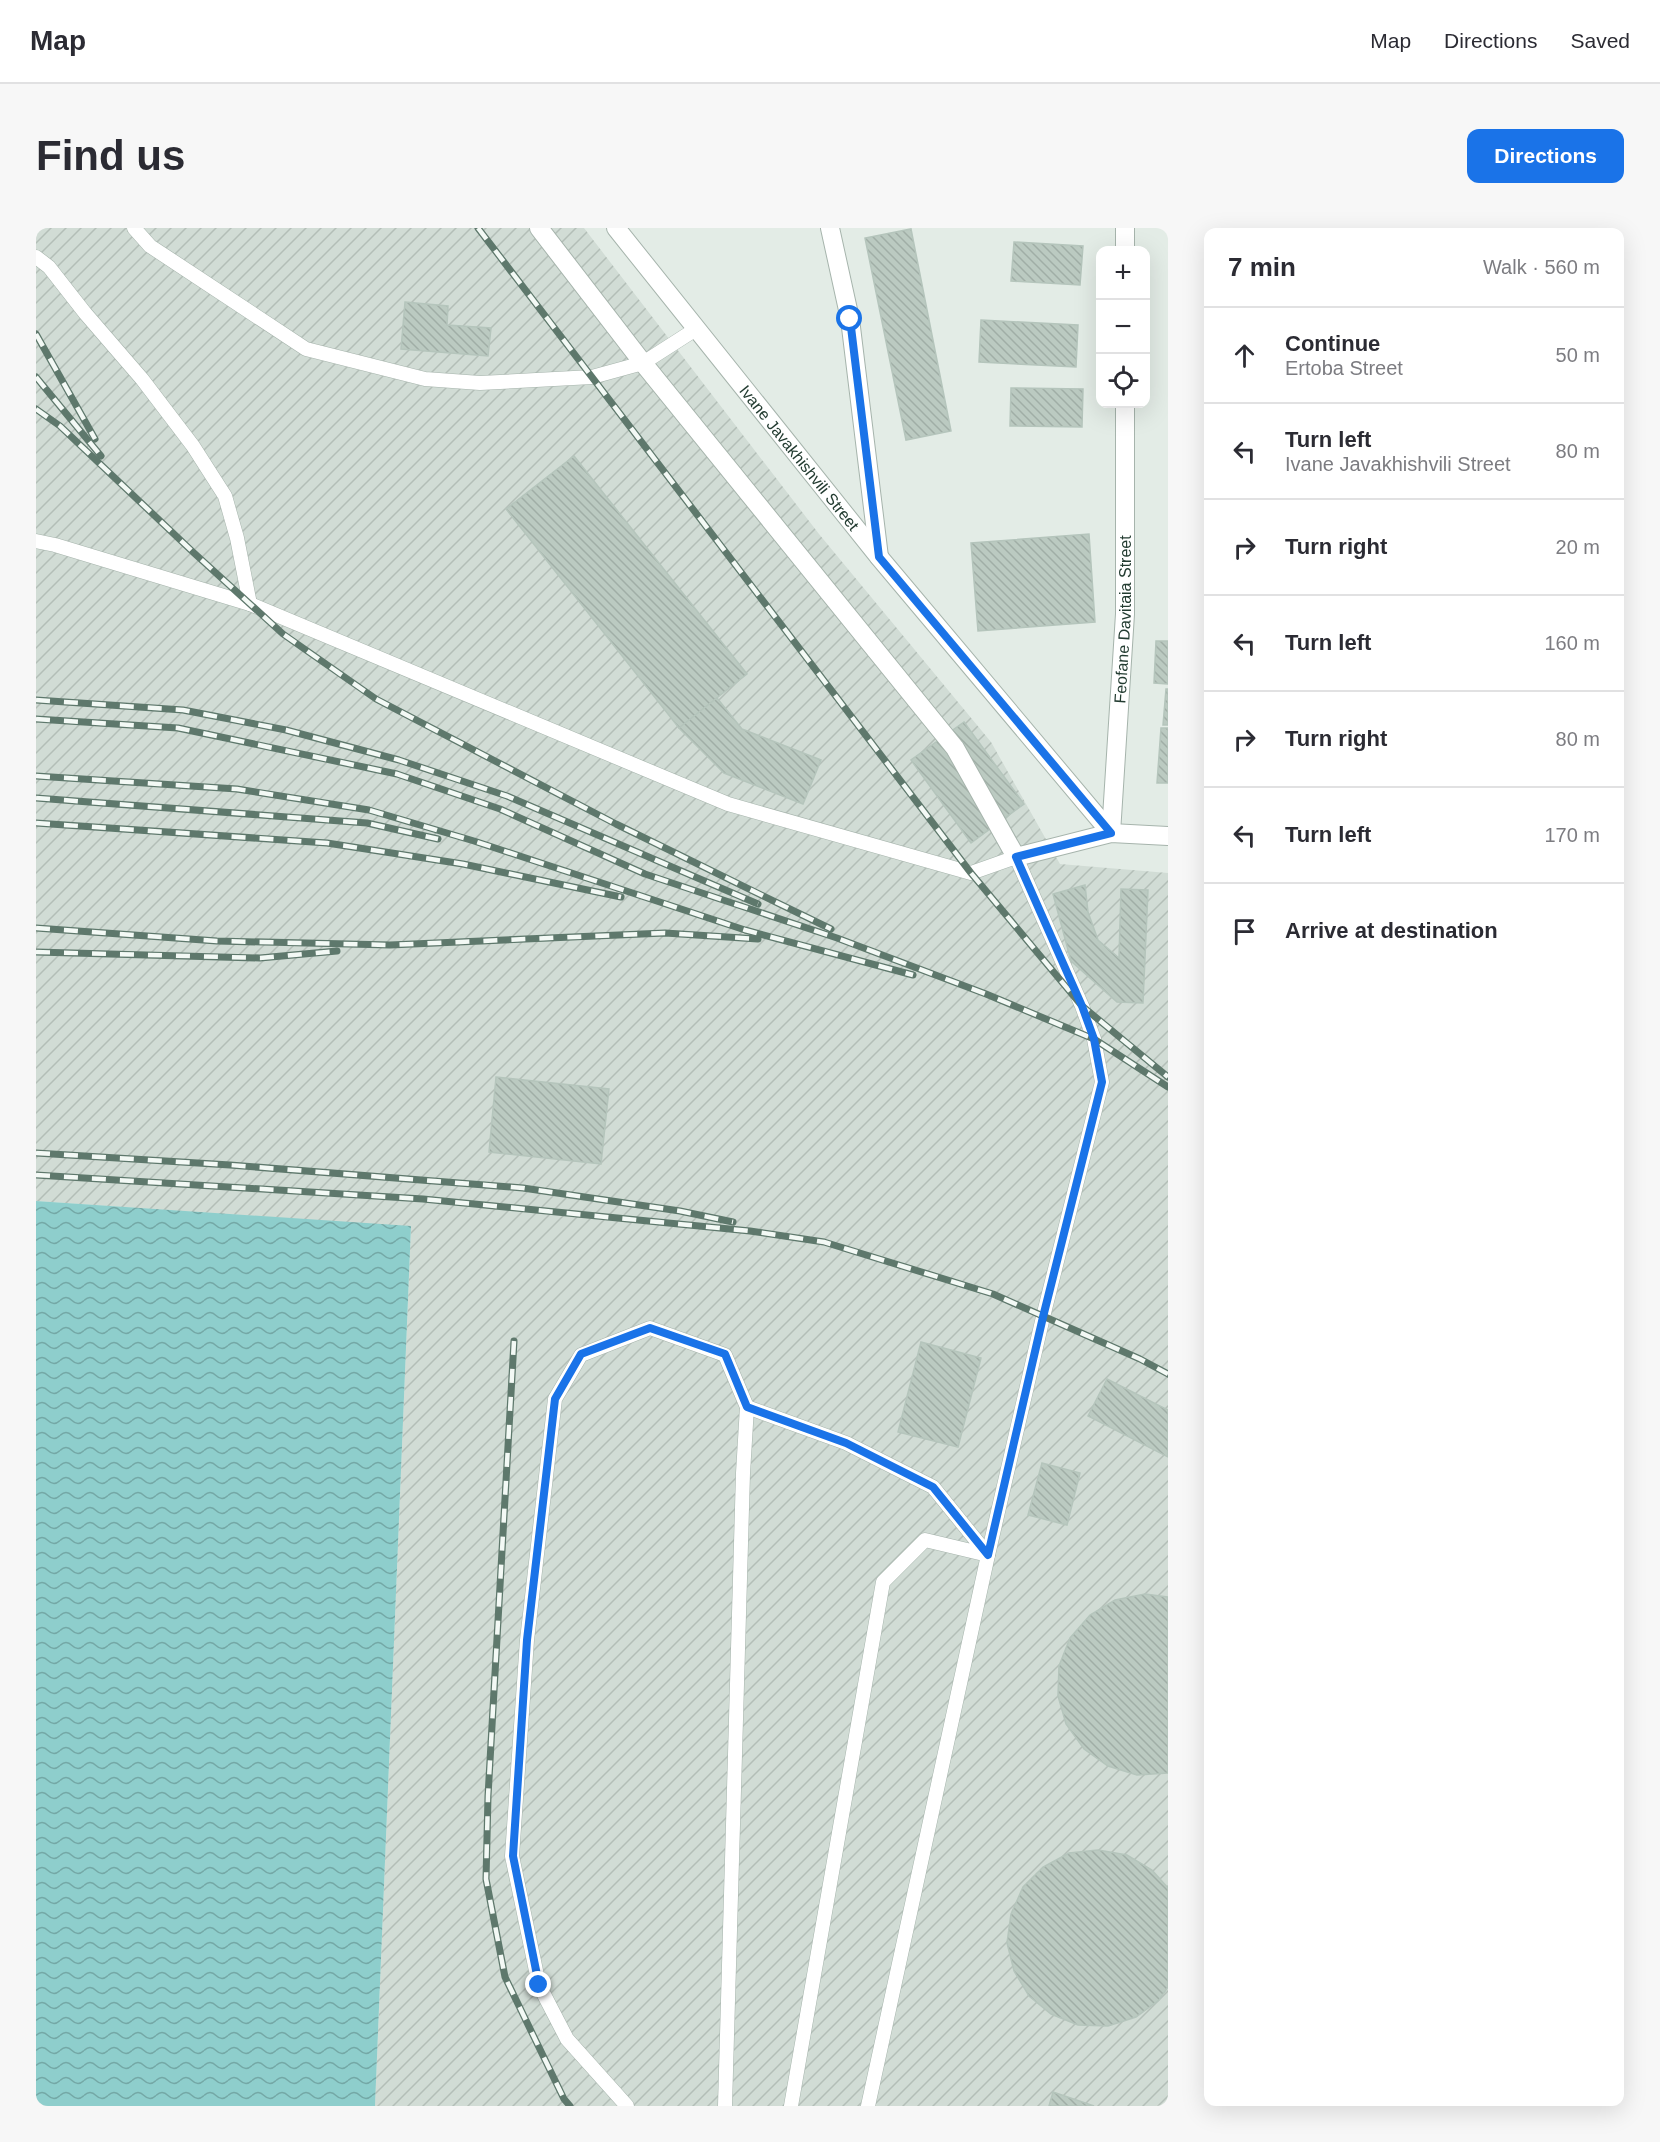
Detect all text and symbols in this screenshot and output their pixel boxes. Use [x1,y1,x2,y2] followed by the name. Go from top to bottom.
[30,25,86,56] text: Map
[1370,29,1411,52] text: Map
[1444,29,1537,52] text: Directions
[1570,29,1630,52] text: Saved
[1467,129,1624,183] button: Directions
[36,132,185,179] text: Find us
[1096,246,1150,408] map controls
[1096,246,1150,300] button: +
[1228,252,1296,282] text: 7 min
[1483,256,1600,278] text: Walk · 560 m
[1096,300,1150,354] button: −
[836,305,862,331] route start
[1285,331,1380,356] text: Continue
[1228,339,1261,372] icon: ahead
[1556,344,1600,366] text: 50 m
[1096,354,1150,408] button: locate
[1285,357,1403,379] text: Ertoba Street
[736,382,863,534] street label: Ivane Javakhishvili Street
[1285,427,1371,452] text: Turn left
[1228,435,1261,468] icon: left
[1556,440,1600,462] text: 80 m
[1285,453,1511,475] text: Ivane Javakhishvili Street
[1228,531,1261,564] icon: right
[1285,534,1387,559] text: Turn right
[1111,535,1134,704] street label: Feofane Davitaia Street
[1556,536,1600,558] text: 20 m
[1228,627,1261,660] icon: left
[1285,630,1371,655] text: Turn left
[1544,632,1600,654] text: 160 m
[1228,723,1261,756] icon: right
[1285,726,1387,751] text: Turn right
[1556,728,1600,750] text: 80 m
[1228,819,1261,852] icon: left
[1285,822,1371,847] text: Turn left
[1544,824,1600,846] text: 170 m
[1228,915,1261,948] icon: arrive
[1285,918,1498,943] text: Arrive at destination
[525,1971,551,1997] route end

